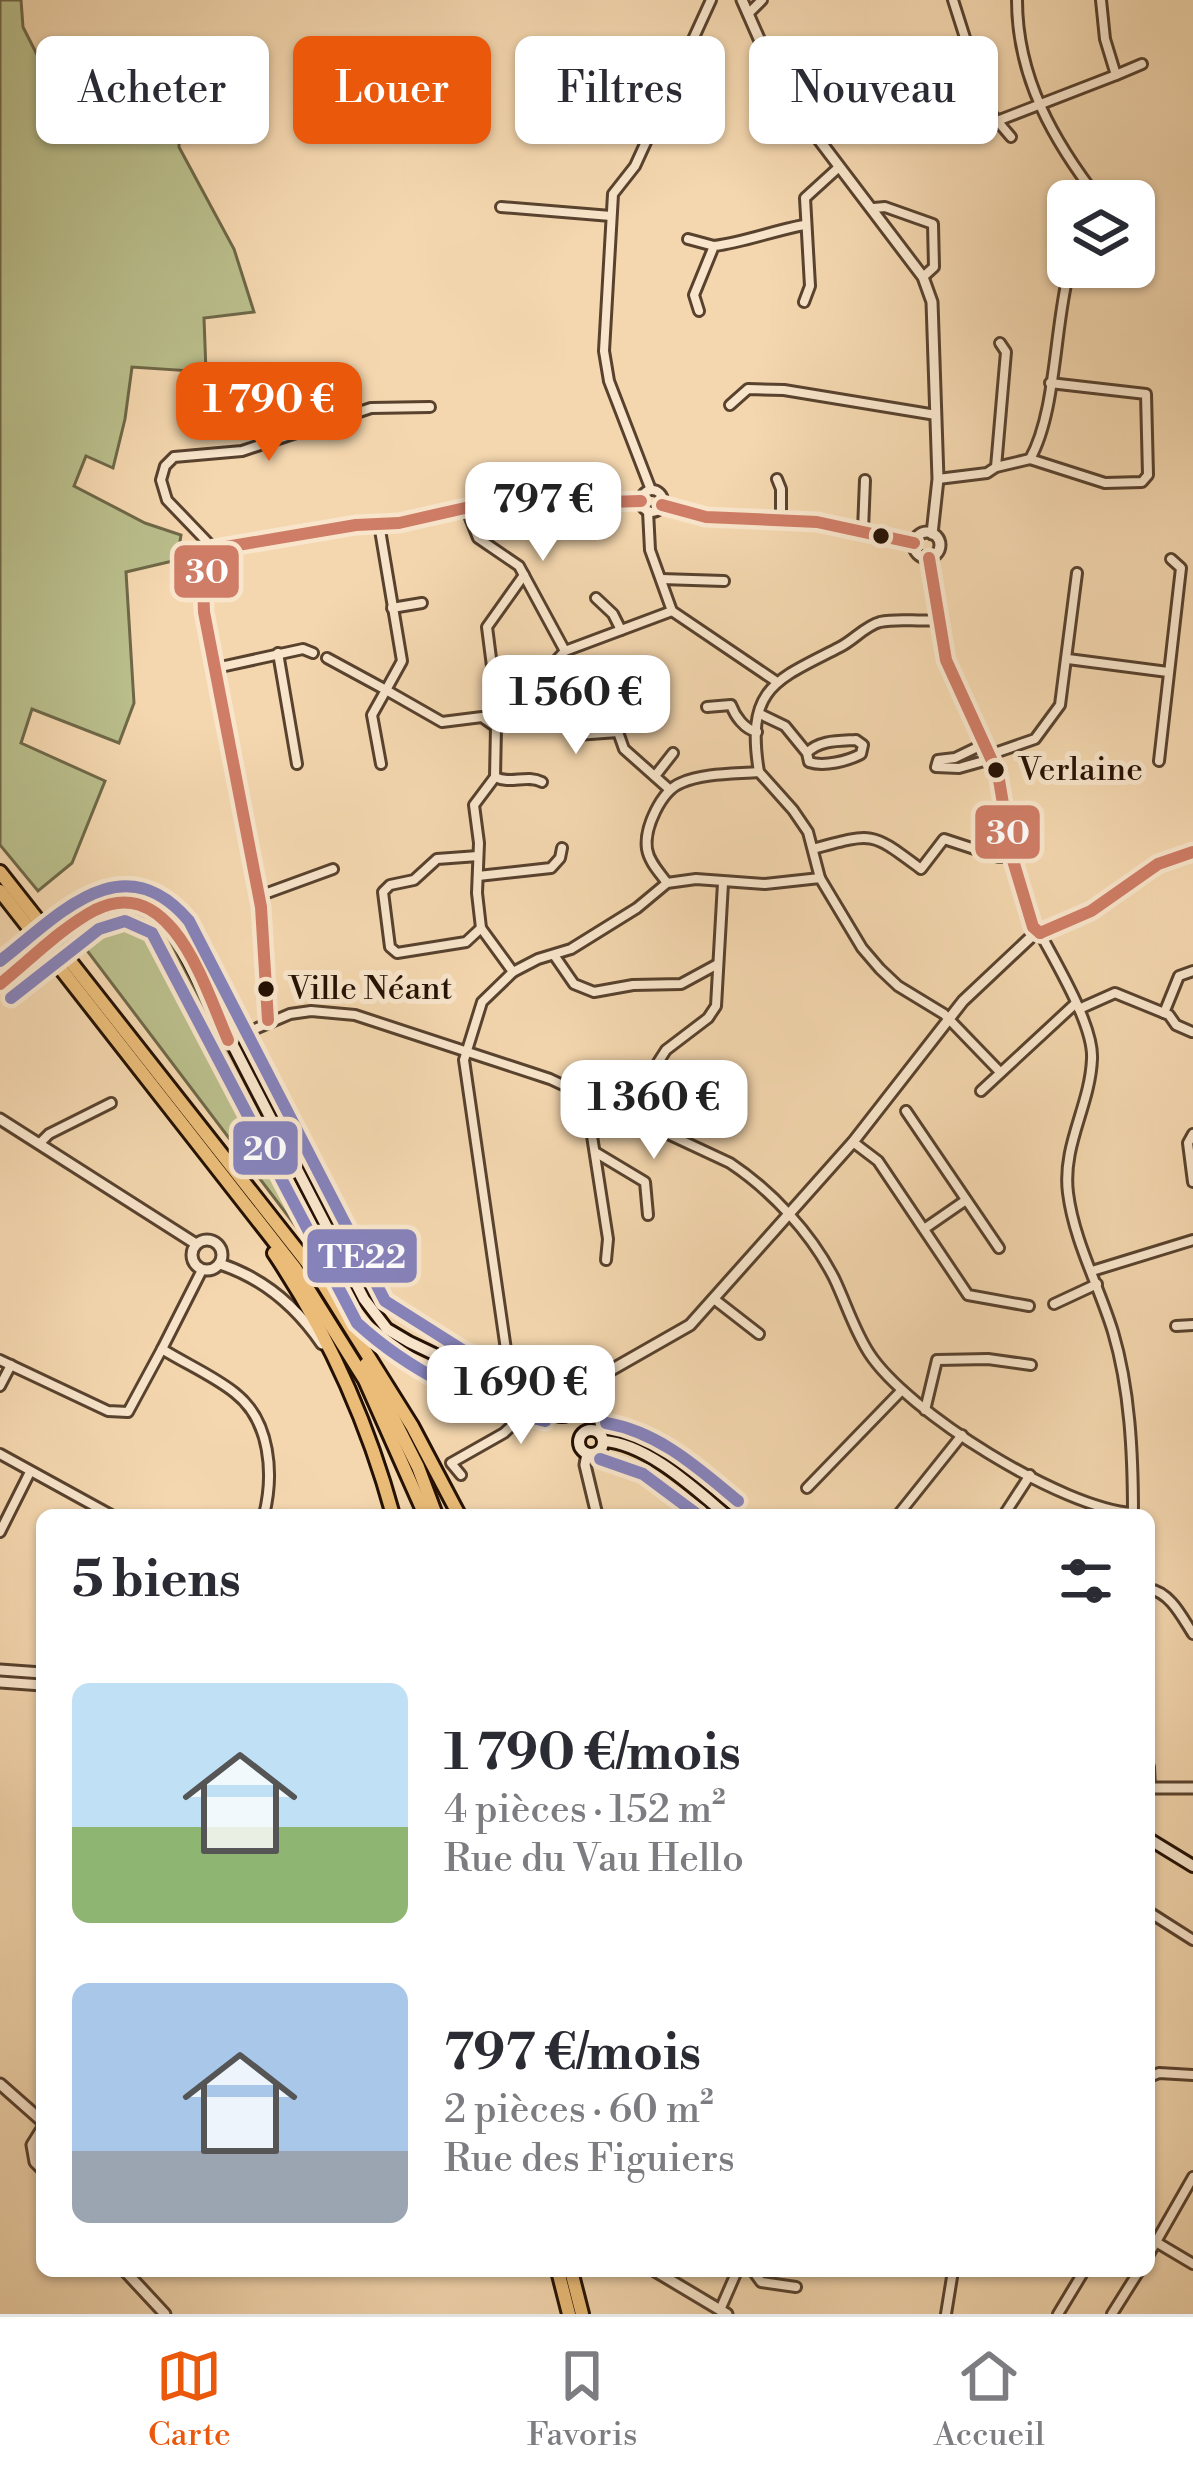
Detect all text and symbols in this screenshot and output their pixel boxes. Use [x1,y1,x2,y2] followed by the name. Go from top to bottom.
[36,36,269,144] chip: Acheter
[293,36,491,144] chip: Louer
[515,36,725,144] chip: Filtres
[749,36,998,144] chip: Nouveau
[1047,180,1155,288] map controls
[1047,180,1155,288] button: layers
[158,362,380,464] pin: 1 790 €
[203,376,335,425] text: 1 790 €
[459,462,627,564] pin: 797 €
[492,476,594,525] text: 797 €
[870,525,892,547] unlabelled marker
[172,543,241,600] line badge: 30
[185,553,229,594] text: 30
[465,655,687,757] pin: 1 560 €
[509,669,643,718] text: 1 560 €
[1017,750,1143,791] place label: Verlaine
[985,759,1007,781] marker: Verlaine
[973,803,1042,861] line badge: 30
[986,814,1030,855] text: 30
[287,969,453,1010] place label: Ville Néant
[255,978,277,1000] marker: Ville Néant
[543,1060,765,1162] pin: 1 360 €
[588,1074,721,1123] text: 1 360 €
[231,1119,300,1177] line badge: 20
[243,1130,287,1171] text: 20
[305,1227,419,1285] line badge: TE22
[318,1238,406,1279] text: TE22
[410,1345,632,1447] pin: 1 690 €
[454,1359,588,1408] text: 1 690 €
[1053,1548,1119,1614] icon: filters
[72,1549,241,1613] text: 5 biens
[444,1722,741,1786] text: 1 790 €/mois
[168,1731,312,1875] icon: home
[444,1786,726,1835] text: 4 pièces · 152 m²
[444,1835,744,1884] text: Rue du Vau Hello
[444,2022,701,2086] text: 797 €/mois
[168,2031,312,2175] icon: home
[444,2086,714,2135] text: 2 pièces · 60 m²
[444,2135,735,2184] text: Rue des Figuiers
[148,2343,231,2456] tab: Carte
[527,2343,637,2456] tab: Favoris
[934,2343,1045,2456] tab: Accueil

